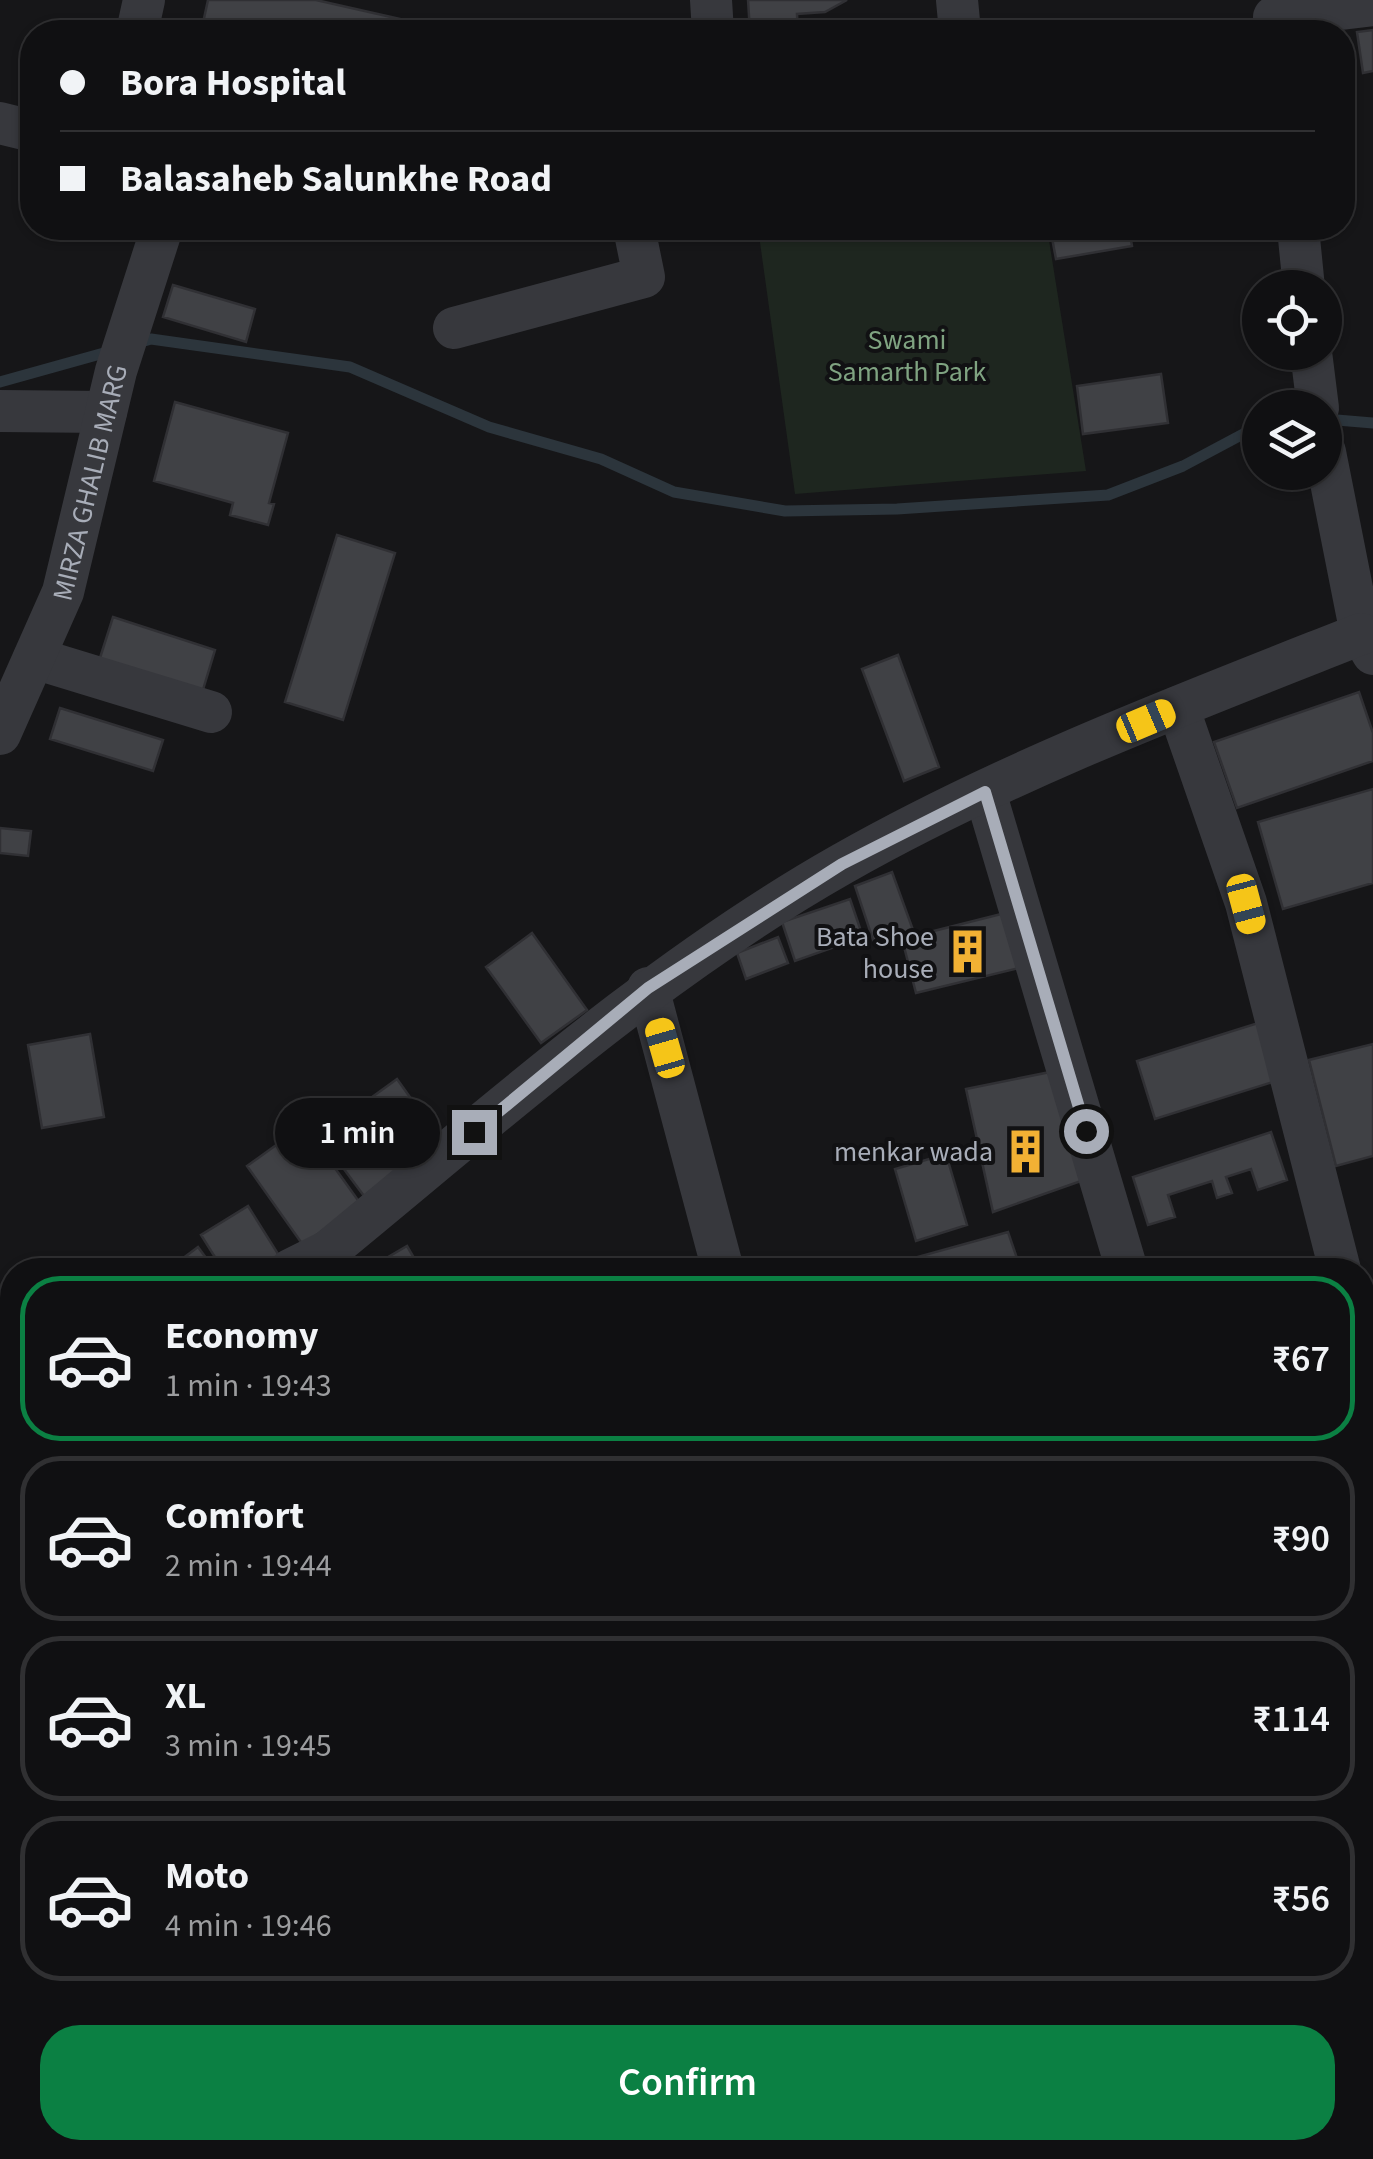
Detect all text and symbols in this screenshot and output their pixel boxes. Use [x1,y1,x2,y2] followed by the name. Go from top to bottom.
[120,56,346,110] text: Bora Hospital
[120,152,552,206] text: Balasaheb Salunkhe Road
[1242,270,1342,490] map controls
[1242,270,1342,370] button: locate
[828,320,987,392] park label: Swami Samarth Park
[43,360,138,605] street label: MIRZA GHALIB MARG
[1242,390,1342,490] button: layers
[1113,695,1179,747] car
[1224,871,1268,937] car
[816,917,934,989] place label: Bata Shoe house
[943,928,991,976] building icon: Bata Shoe house
[642,1015,688,1081] car
[274,1097,439,1167] callout: 1 min
[1064,1109,1109,1154] route start
[319,1110,396,1156] text: 1 min
[452,1110,497,1155] route end
[1002,1127,1050,1175] building icon: menkar wada
[834,1132,993,1172] place label: menkar wada
[165,1309,318,1363] text: Economy
[45,1314,135,1404] icon: car
[1272,1332,1330,1386] text: ₹67
[165,1363,332,1409] text: 1 min · 19:43
[165,1489,304,1543] text: Comfort
[45,1494,135,1584] icon: car
[1272,1512,1330,1566] text: ₹90
[165,1543,332,1589] text: 2 min · 19:44
[165,1669,206,1723] text: XL
[45,1674,135,1764] icon: car
[1252,1692,1330,1746] text: ₹114
[165,1723,332,1769] text: 3 min · 19:45
[165,1849,249,1903] text: Moto
[45,1854,135,1944] icon: car
[1272,1872,1330,1926] text: ₹56
[165,1903,332,1949] text: 4 min · 19:46
[40,2025,1335,2140] button: Confirm

